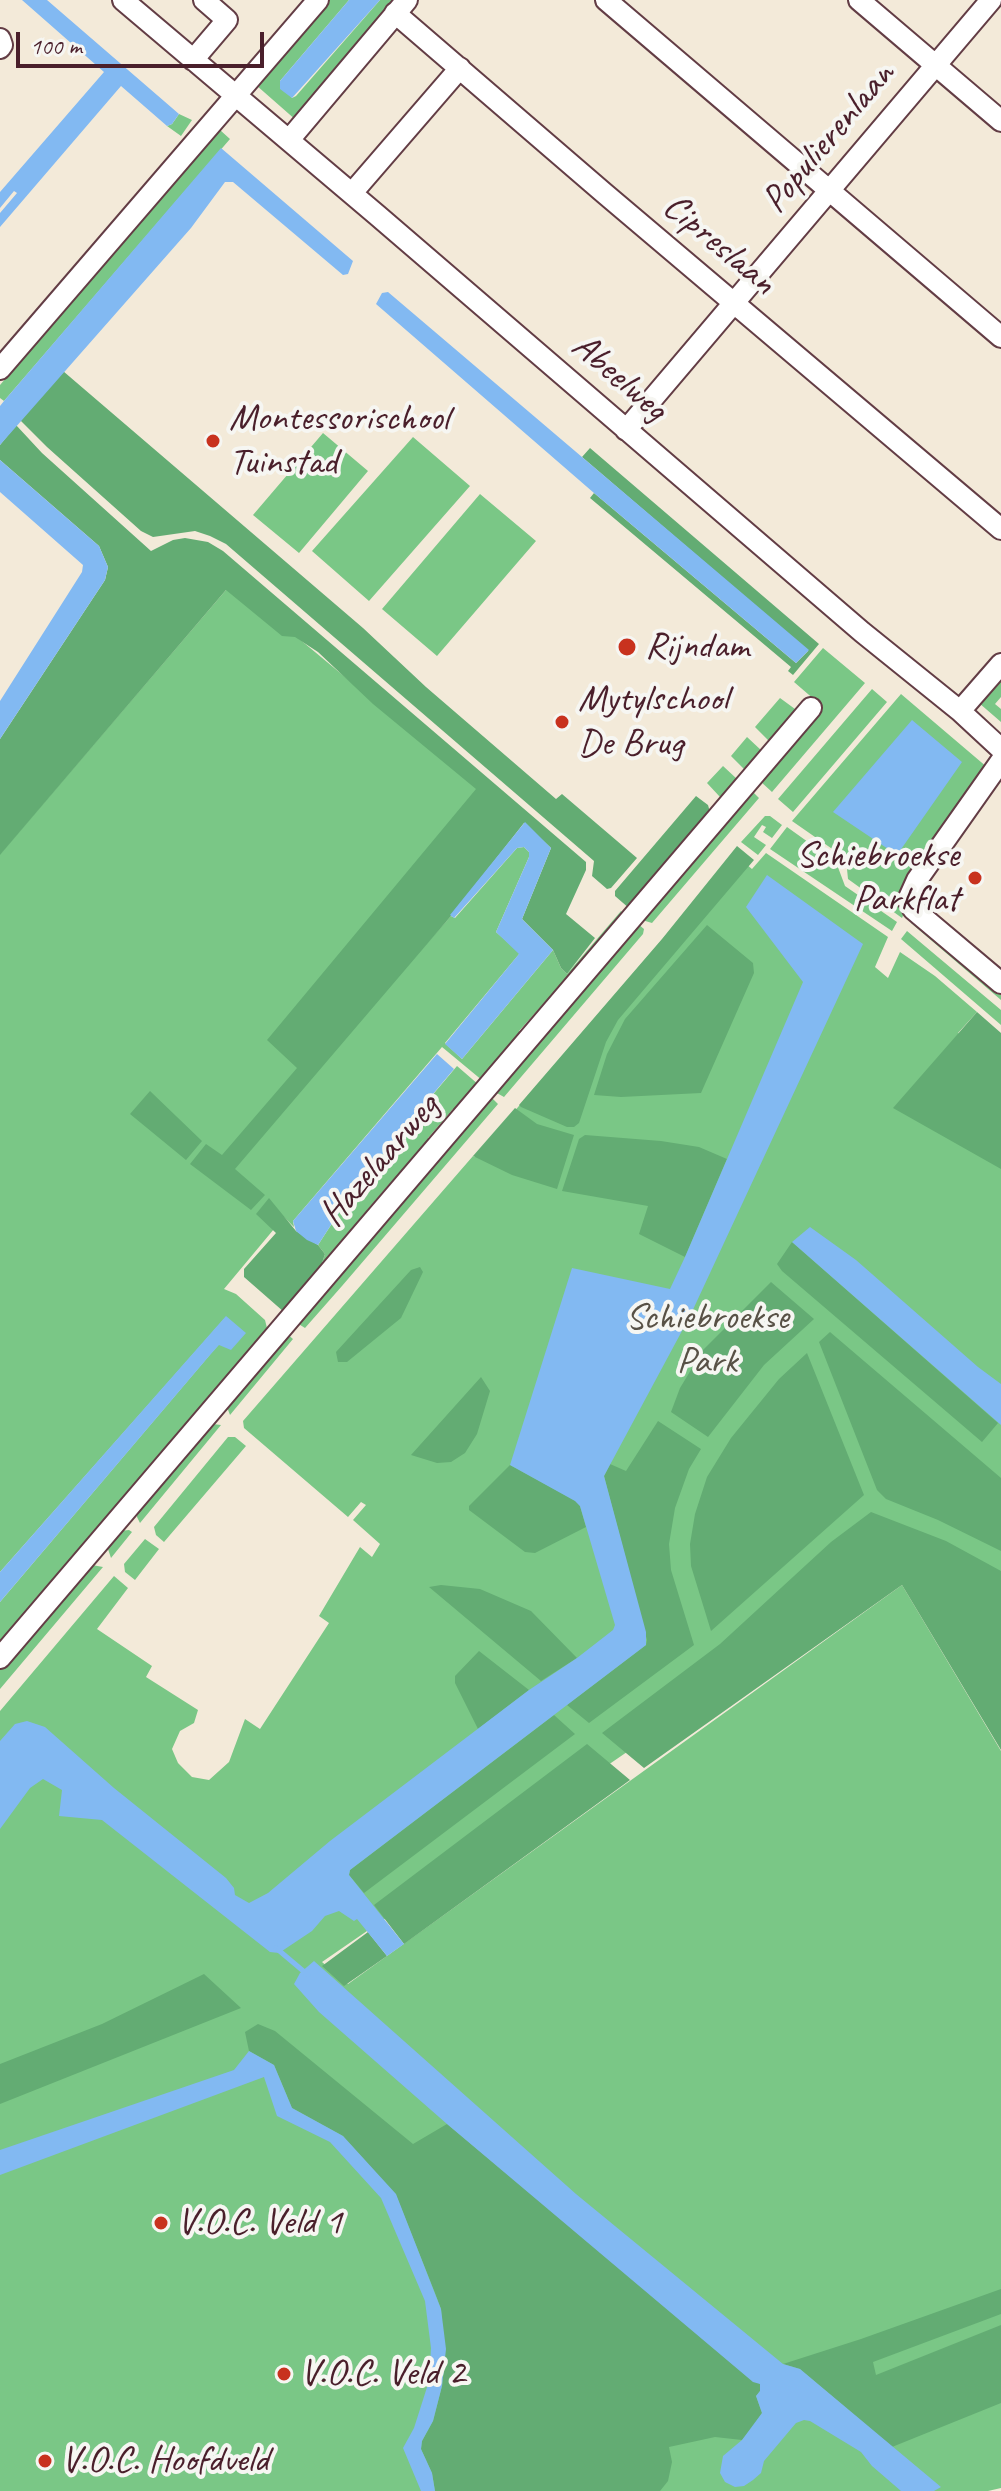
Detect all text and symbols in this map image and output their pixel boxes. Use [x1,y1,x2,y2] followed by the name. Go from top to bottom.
[20,16,268,66] scale bar
[30,31,82,61] text: 100 m
[753,53,905,223] street label: Populierenlaan
[653,184,785,306] street label: Cipreslaan
[562,324,676,432] street label: Abeelweg
[229,396,449,486] place label: Montessorischool Tuinstad
[204,432,222,450] marker: Montessorischool Tuinstad
[645,624,749,670] place label: Rijndam
[616,636,638,658] marker: Rijndam
[578,677,728,766] place label: Mytylschool De Brug
[553,713,571,731] marker: Mytylschool De Brug
[796,833,959,922] place label: Schiebroekse Parkflat
[966,869,984,887] marker: Schiebroekse Parkflat
[310,1086,450,1236] street label: Hazelaarweg
[625,1295,789,1384] park label: Schiebroekse Park
[177,2200,342,2246] place label: V.O.C. Veld 1
[152,2214,170,2232] marker: V.O.C. Veld 1
[300,2351,465,2397] place label: V.O.C. Veld 2
[275,2365,293,2383] marker: V.O.C. Veld 2
[61,2438,269,2484] place label: V.O.C. Hoofdveld
[36,2452,54,2470] marker: V.O.C. Hoofdveld

